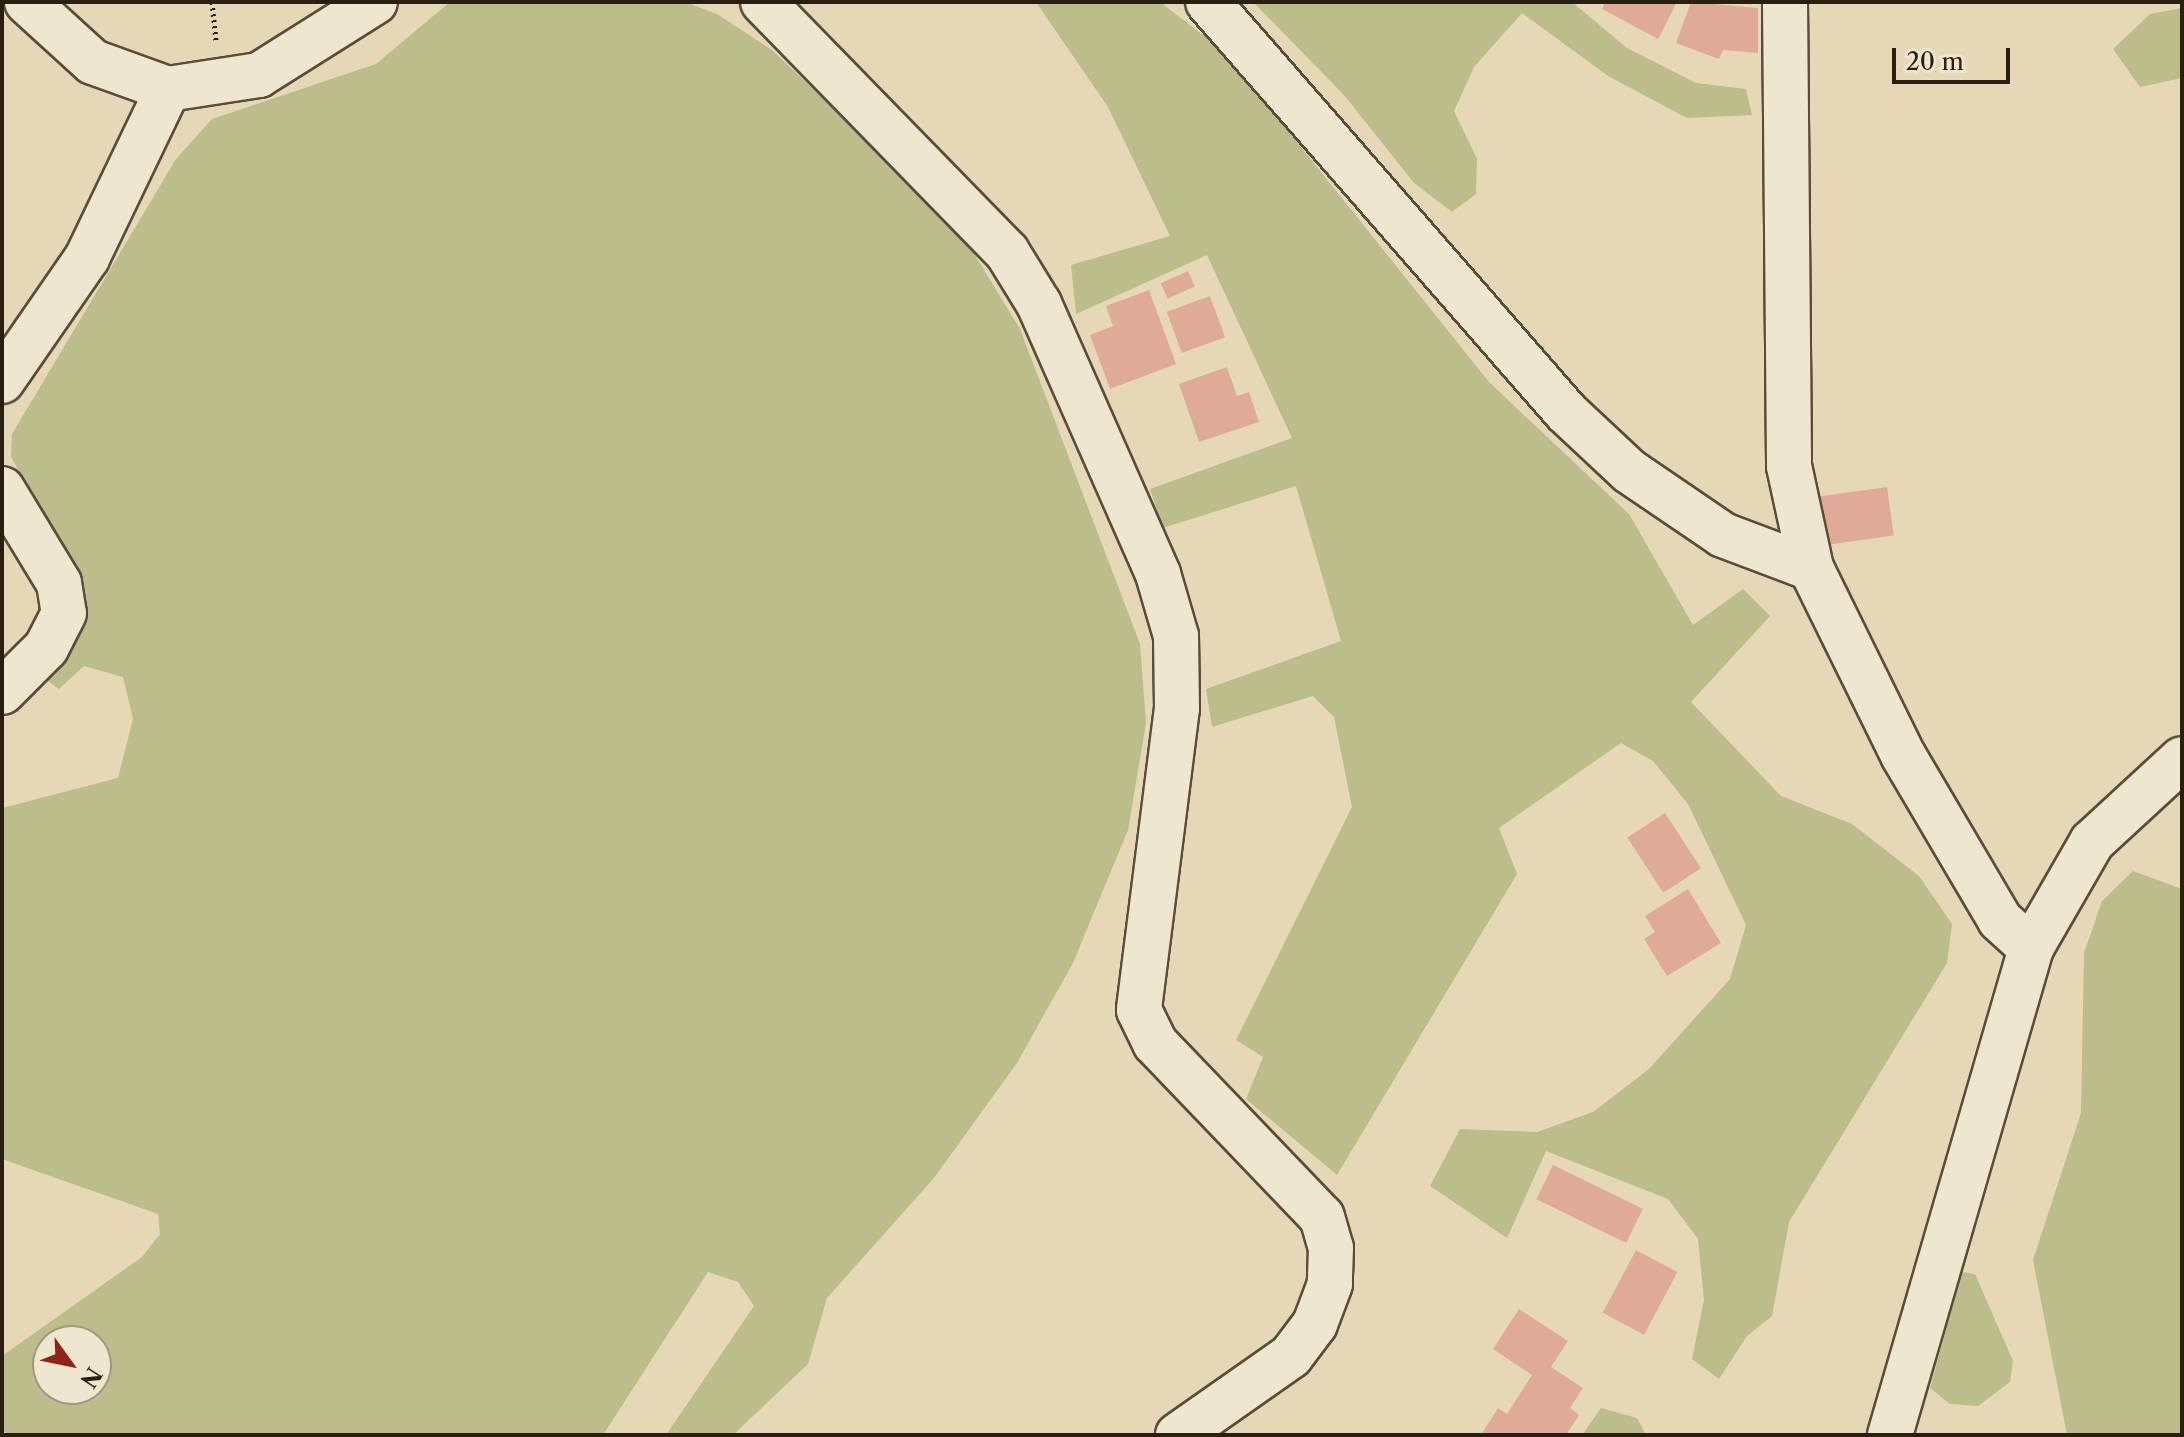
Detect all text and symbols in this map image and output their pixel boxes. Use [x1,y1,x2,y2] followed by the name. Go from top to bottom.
[1896,32,2014,82] scale bar
[1906,47,1964,76] text: 20 m
[32,1325,112,1405] north arrow
[74,1362,107,1393] text: N

